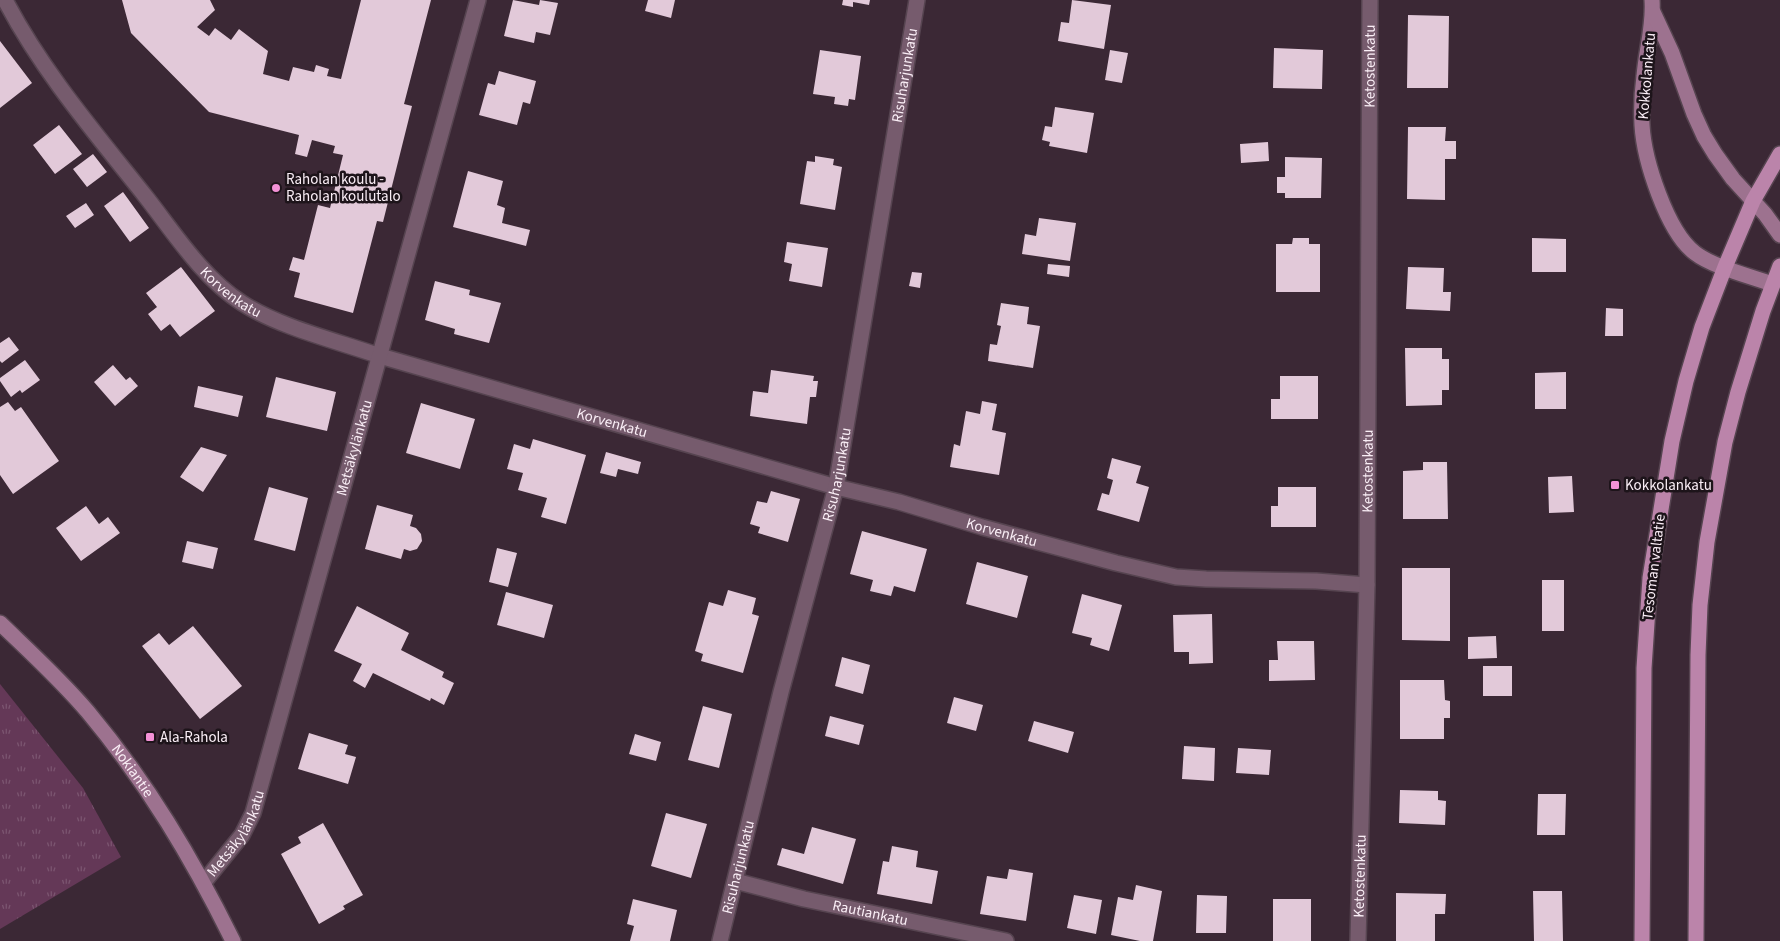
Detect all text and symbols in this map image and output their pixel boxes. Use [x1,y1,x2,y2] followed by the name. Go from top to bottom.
[1359,24,1380,108] street label: Ketostenkatu
[886,26,923,124] street label: Risuharjunkatu
[1633,32,1661,120] street label: Kokkolankatu
[286,169,401,207] place label: Raholan koulu - Raholan koulutalo
[270,182,282,194] marker: Raholan koulu - Raholan koulutalo
[195,262,265,323] street label: Korvenkatu
[331,397,377,498] street label: Metsäkylänkatu
[574,403,650,443] street label: Korvenkatu
[817,426,856,524] street label: Risuharjunkatu
[1357,429,1378,513] street label: Ketostenkatu
[1625,475,1712,496] place label: Kokkolankatu
[1609,479,1621,491] marker: Kokkolankatu
[964,512,1040,552] street label: Korvenkatu
[1637,513,1671,621] street label: Tesoman valtatie
[160,727,228,748] place label: Ala-Rahola
[144,731,156,743] marker: Ala-Rahola
[107,740,159,801] street label: Nokiantie
[202,788,269,881] street label: Metsäkylänkatu
[717,818,760,916] street label: Risuharjunkatu
[1348,834,1371,918] street label: Ketostenkatu
[831,895,910,931] street label: Rautiankatu

